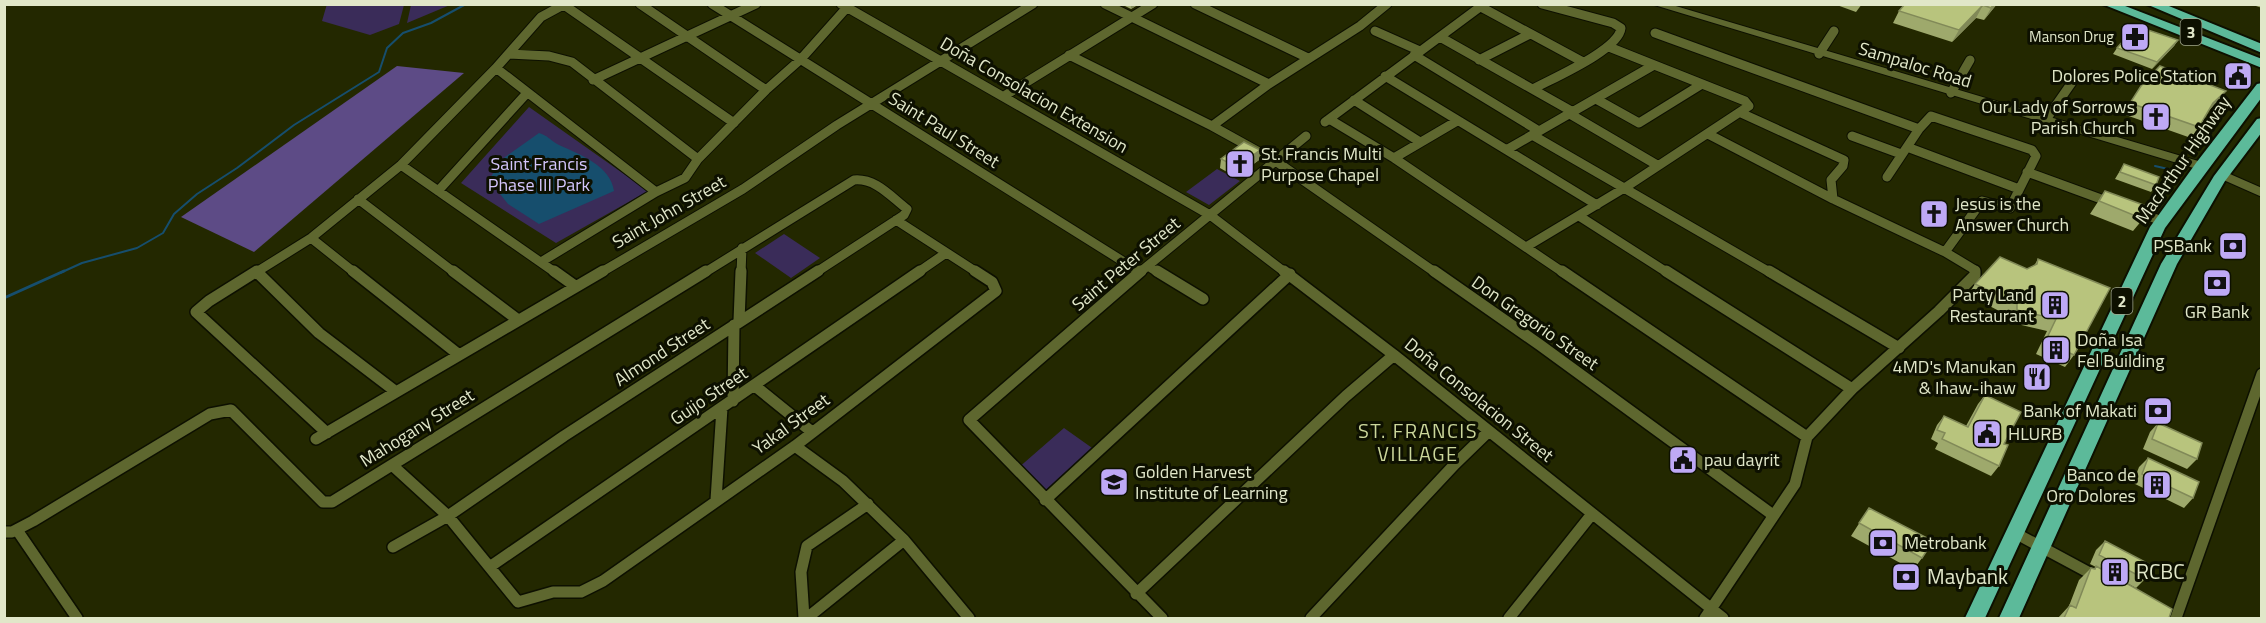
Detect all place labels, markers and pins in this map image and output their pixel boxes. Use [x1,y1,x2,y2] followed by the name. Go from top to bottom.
[2119,21,2151,53] pharmacy icon: Manson Drug
[2029,25,2114,48] place label: Manson Drug
[2222,60,2254,92] public building icon: Dolores Police Station
[2051,62,2217,89] place label: Dolores Police Station
[1981,93,2135,141] place label: Our Lady of Sorrows Parish Church
[2140,101,2172,133] church icon: Our Lady of Sorrows Parish Church
[1261,140,1382,188] place label: St. Francis Multi Purpose Chapel
[1224,148,1256,180] church icon: St. Francis Multi Purpose Chapel
[1955,190,2069,238] place label: Jesus is the Answer Church
[1918,198,1950,230] church icon: Jesus is the Answer Church
[2217,230,2249,262] bank icon: PSBank
[2153,232,2212,259] place label: PSBank
[2201,267,2233,299] bank icon: GR Bank
[1950,281,2035,329] place label: Party Land Restaurant
[2039,289,2071,321] building icon: Party Land Restaurant
[2185,298,2250,325] place label: GR Bank
[2077,326,2164,374] place label: Doña Isa Fel Building
[2040,334,2072,366] building icon: Doña Isa Fel Building
[1893,353,2016,401] place label: 4MD's Manukan & Ihaw-ihaw
[2021,361,2053,393] restaurant icon: 4MD's Manukan & Ihaw-ihaw
[2142,395,2174,427] bank icon: Bank of Makati
[2023,397,2137,424] place label: Bank of Makati
[1971,418,2003,450] public building icon: HLURB
[2008,420,2062,447] place label: HLURB
[1667,444,1699,476] public building icon: pau dayrit
[1704,446,1780,473] place label: pau dayrit
[1135,458,1288,506] place label: Golden Harvest Institute of Learning
[2046,461,2136,509] place label: Banco de Oro Dolores
[1098,466,1130,498] school or university icon: Golden Harvest Institute of Learning
[2141,469,2173,501] building icon: Banco de Oro Dolores
[1867,527,1899,559] bank icon: Metrobank
[1904,529,1987,556] place label: Metrobank
[2136,555,2185,587] place label: RCBC
[2099,556,2131,588] building icon: RCBC
[1927,560,2008,592] place label: Maybank
[1890,561,1922,593] bank icon: Maybank

